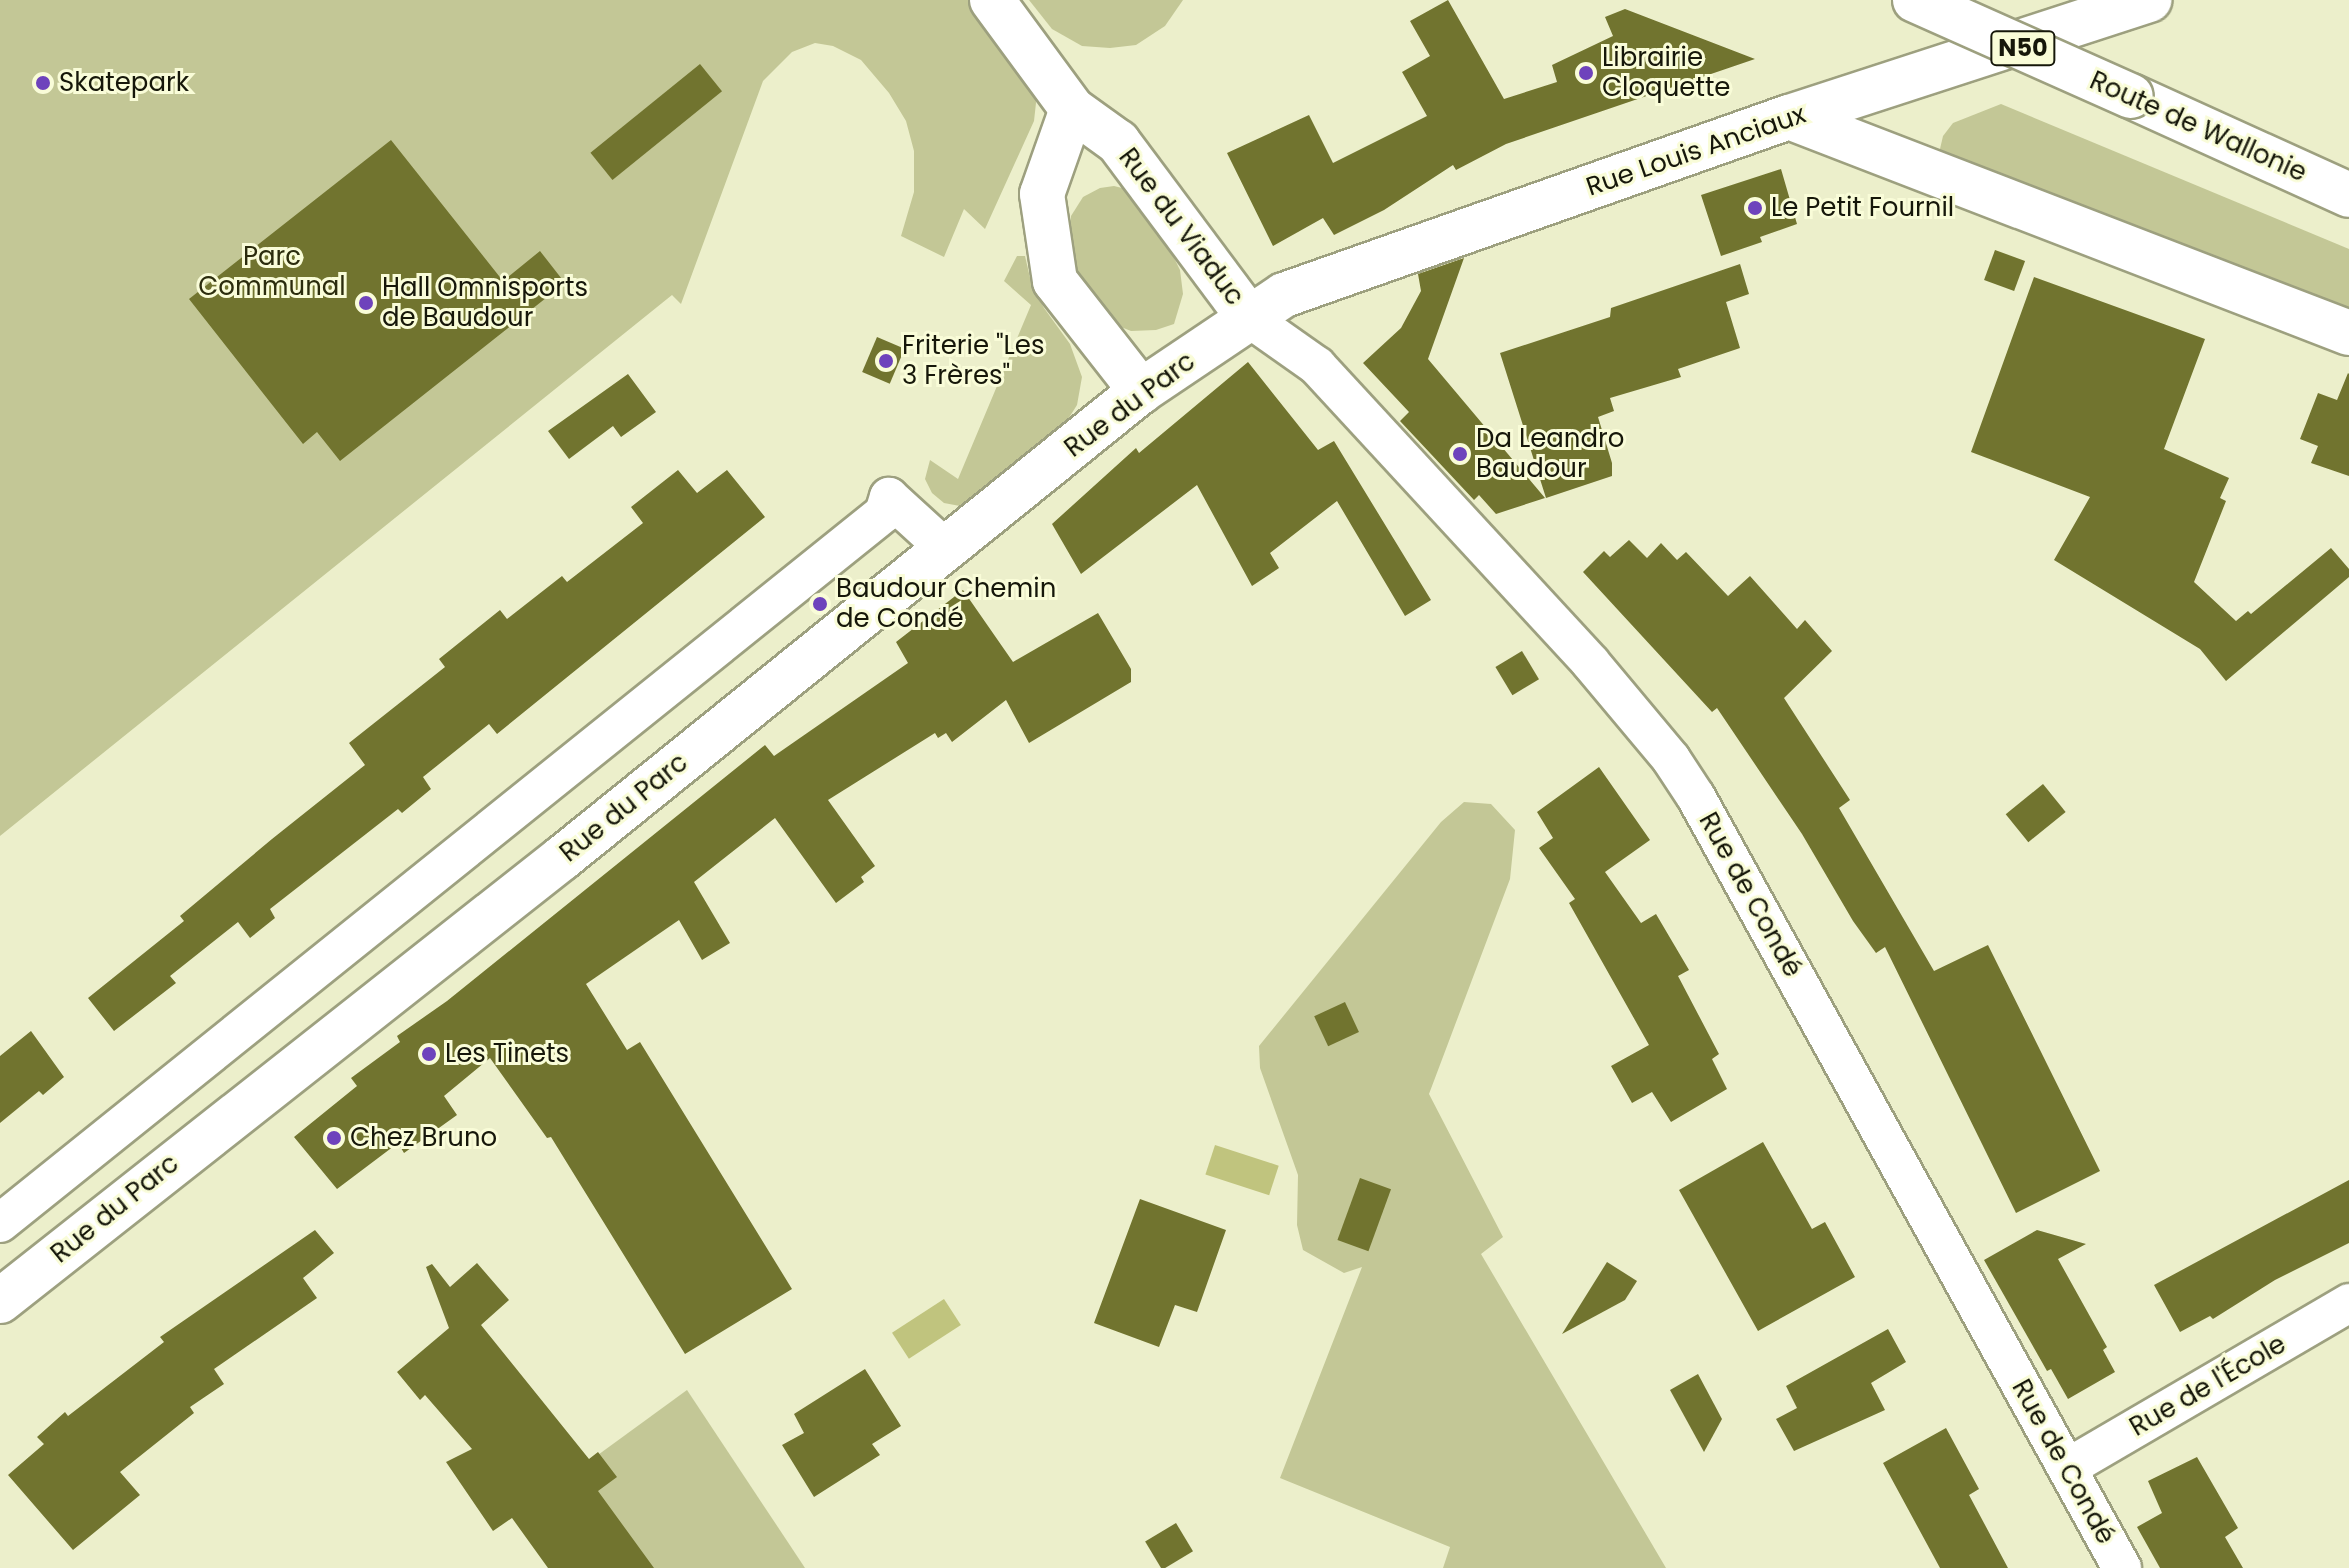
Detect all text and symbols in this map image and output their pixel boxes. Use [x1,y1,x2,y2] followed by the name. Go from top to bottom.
[1989,28,2057,68] road number: N50
[1602,42,1730,104] place label: Librairie Cloquette
[1577,64,1595,82] marker: Librairie Cloquette
[2085,65,2311,189] street label: Route de Wallonie
[59,67,189,99] place label: Skatepark
[34,74,52,92] marker: Skatepark
[1582,99,1810,203] street label: Rue Louis Anciaux
[1112,142,1250,312] street label: Rue du Viaduc
[1771,192,1954,224] place label: Le Petit Fournil
[1746,199,1764,217] marker: Le Petit Fournil
[198,241,346,302] park label: Parc Communal
[382,272,588,334] place label: Hall Omnisports de Baudour
[357,294,375,312] marker: Hall Omnisports de Baudour
[902,330,1044,392] place label: Friterie "Les 3 Frères"
[1059,346,1201,464] street label: Rue du Parc
[877,352,895,370] marker: Friterie "Les 3 Frères"
[1476,423,1624,484] place label: Da Leandro Baudour
[1451,445,1469,463] marker: Da Leandro Baudour
[836,573,1056,634] place label: Baudour Chemin de Condé
[811,595,829,613] marker: Baudour Chemin de Condé
[554,747,694,869] street label: Rue du Parc
[1692,807,1808,983] street label: Rue de Condé
[445,1038,569,1070] place label: Les Tinets
[420,1045,438,1063] marker: Les Tinets
[350,1122,497,1154] place label: Chez Bruno
[325,1129,343,1147] marker: Chez Bruno
[45,1148,185,1270] street label: Rue du Parc
[2124,1329,2292,1443] street label: Rue de l'École
[2005,1374,2121,1550] street label: Rue de Condé

